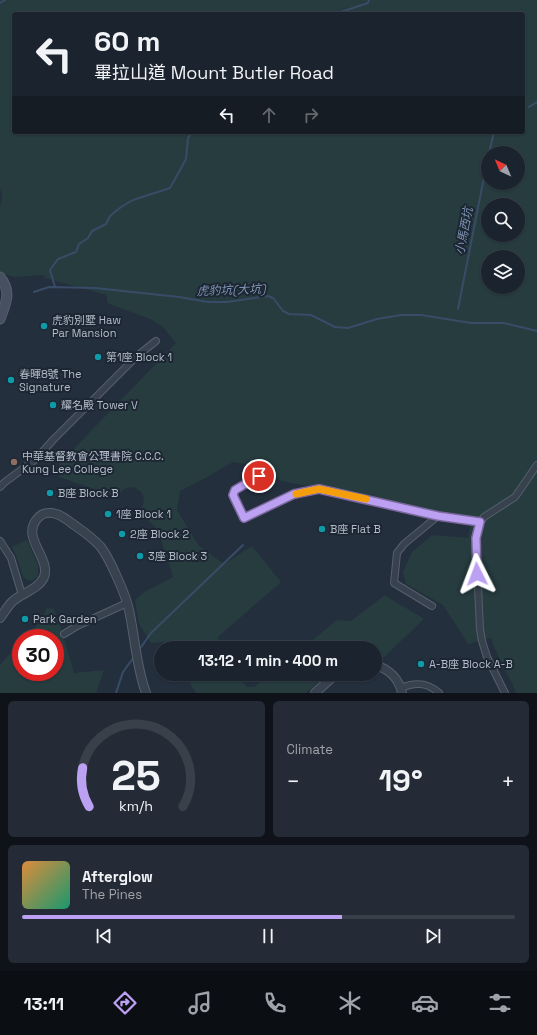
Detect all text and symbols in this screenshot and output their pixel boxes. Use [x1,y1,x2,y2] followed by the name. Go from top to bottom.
[94,23,160,59] text: 60 m
[28,28,80,80] icon: left
[94,61,334,84] text: 畢拉山道 Mount Butler Road
[216,104,238,126] icon: left
[258,104,280,126] icon: ahead
[300,104,322,126] icon: right
[481,146,525,190] north arrow
[481,146,525,294] map controls
[481,198,525,242] button: search
[452,204,477,256] water label: 小馬西坑
[481,250,525,294] button: layers
[196,281,267,299] water label: 虎豹坑(大坑)
[52,313,121,340] place label: 虎豹別墅 Haw Par Mansion
[39,321,49,331] marker: 虎豹別墅 Haw Par Mansion
[106,350,172,364] place label: 第1座 Block 1
[93,352,103,362] marker: 第1座 Block 1
[19,367,81,394] place label: 春暉8號 The Signature
[6,375,16,385] marker: 春暉8號 The Signature
[61,398,138,412] place label: 耀名殿 Tower V
[48,400,58,410] marker: 耀名殿 Tower V
[22,449,164,476] place label: 中華基督教會公理書院 C.C.C. Kung Lee College
[9,457,19,467] marker: 中華基督教會公理書院 C.C.C. Kung Lee College
[242,459,276,493] pin
[248,465,270,487] icon: arrive
[58,486,118,500] place label: B座 Block B
[45,488,55,498] marker: B座 Block B
[116,507,171,521] place label: 1座 Block 1
[103,509,113,519] marker: 1座 Block 1
[330,522,381,536] place label: B座 Flat B
[317,524,327,534] marker: B座 Flat B
[130,527,190,541] place label: 2座 Block 2
[117,529,127,539] marker: 2座 Block 2
[148,549,208,563] place label: 3座 Block 3
[135,551,145,561] marker: 3座 Block 3
[456,553,498,595] position arrow
[33,612,97,626] place label: Park Garden
[20,614,30,624] marker: Park Garden
[12,629,64,681] speed limit sign: 30
[198,651,338,670] text: 13:12 · 1 min · 400 m
[429,657,513,671] place label: A-B座 Block A-B
[416,659,426,669] marker: A-B座 Block A-B
[287,741,333,758] text: Climate
[111,749,161,802] text: 25
[379,761,423,800] text: 19°
[287,767,300,795] text: −
[501,767,515,795] text: +
[119,797,153,815] text: km/h
[82,867,153,886] text: Afterglow
[82,886,142,903] text: The Pines
[93,925,115,947] icon: previous
[257,925,279,947] icon: pause
[422,925,444,947] icon: next
[111,989,139,1017] icon: directions
[186,989,214,1017] icon: music
[261,989,289,1017] icon: phone
[336,989,364,1017] icon: climate
[411,989,439,1017] icon: car
[486,989,514,1017] icon: filters
[23,992,64,1015] text: 13:11

